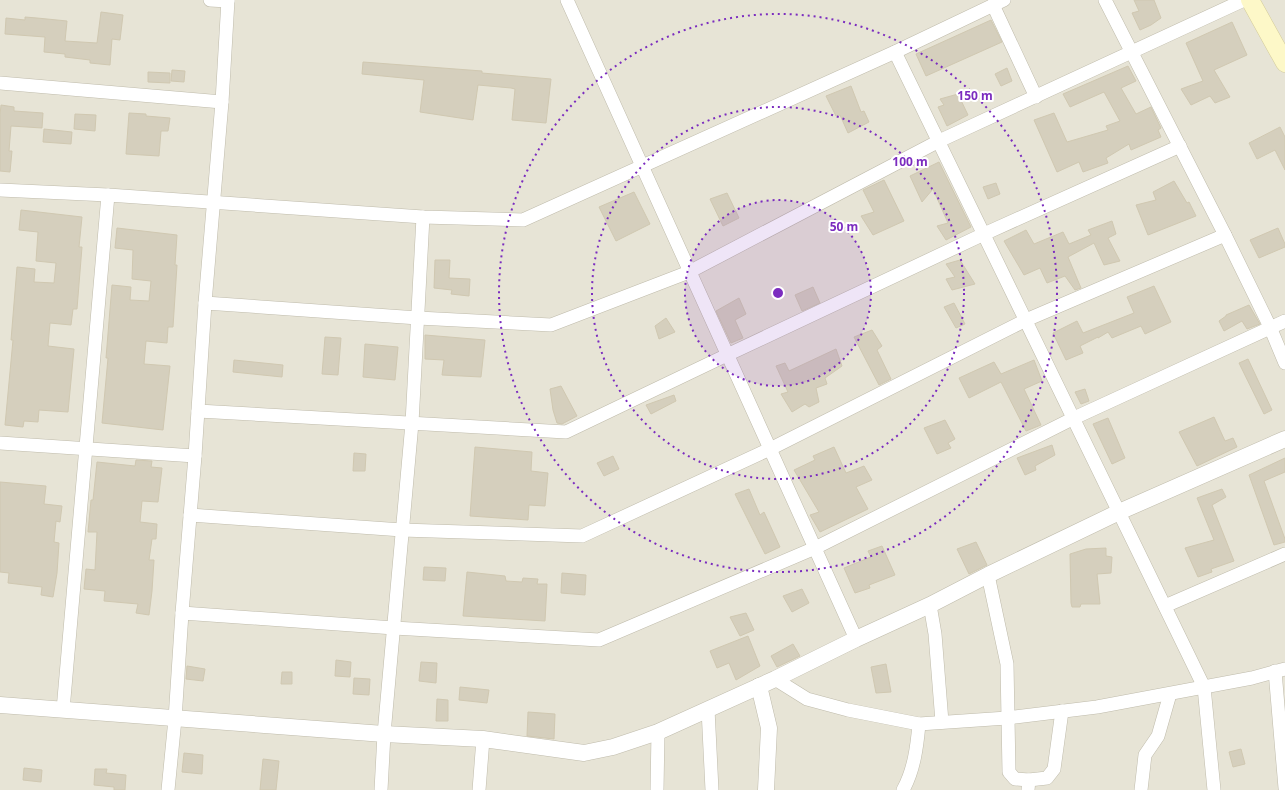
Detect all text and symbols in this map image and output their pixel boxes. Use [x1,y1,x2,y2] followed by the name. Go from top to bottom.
[957,87,993,104] text: 150 m
[892,153,928,170] text: 100 m
[830,218,858,235] text: 50 m
[771,286,785,300] centre of rings

